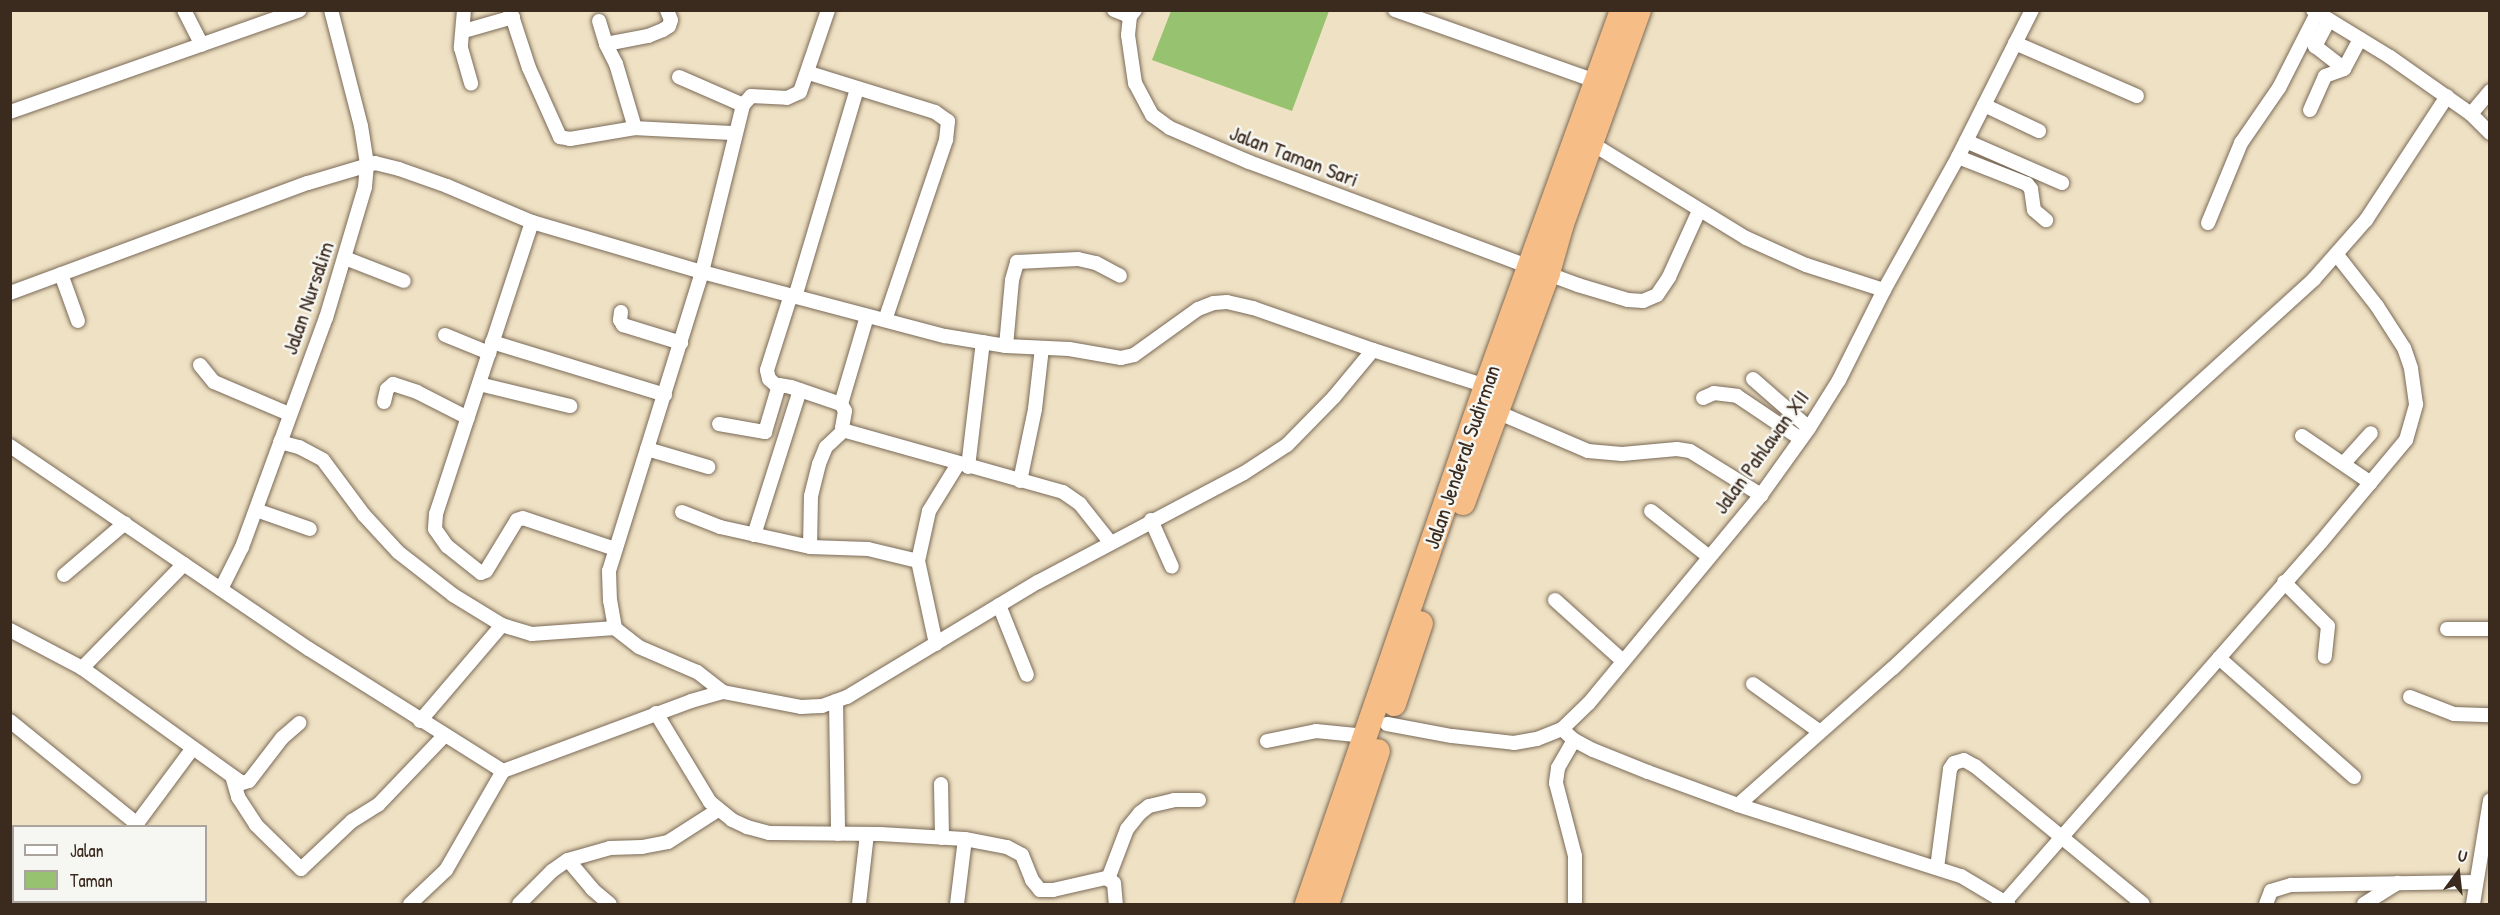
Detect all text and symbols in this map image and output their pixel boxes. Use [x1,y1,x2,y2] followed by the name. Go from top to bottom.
[1226,119,1362,193] street label: Jalan Taman Sari
[276,238,340,358] street label: Jalan Nursalim
[1418,362,1506,552] street label: Jalan Jenderal Sudirman
[1707,385,1815,519] street label: Jalan Pahlawan XII
[12,825,207,903] legend
[70,838,104,863] text: Jalan
[2428,843,2488,903] north arrow
[2456,844,2470,867] text: U
[70,868,113,893] text: Taman

